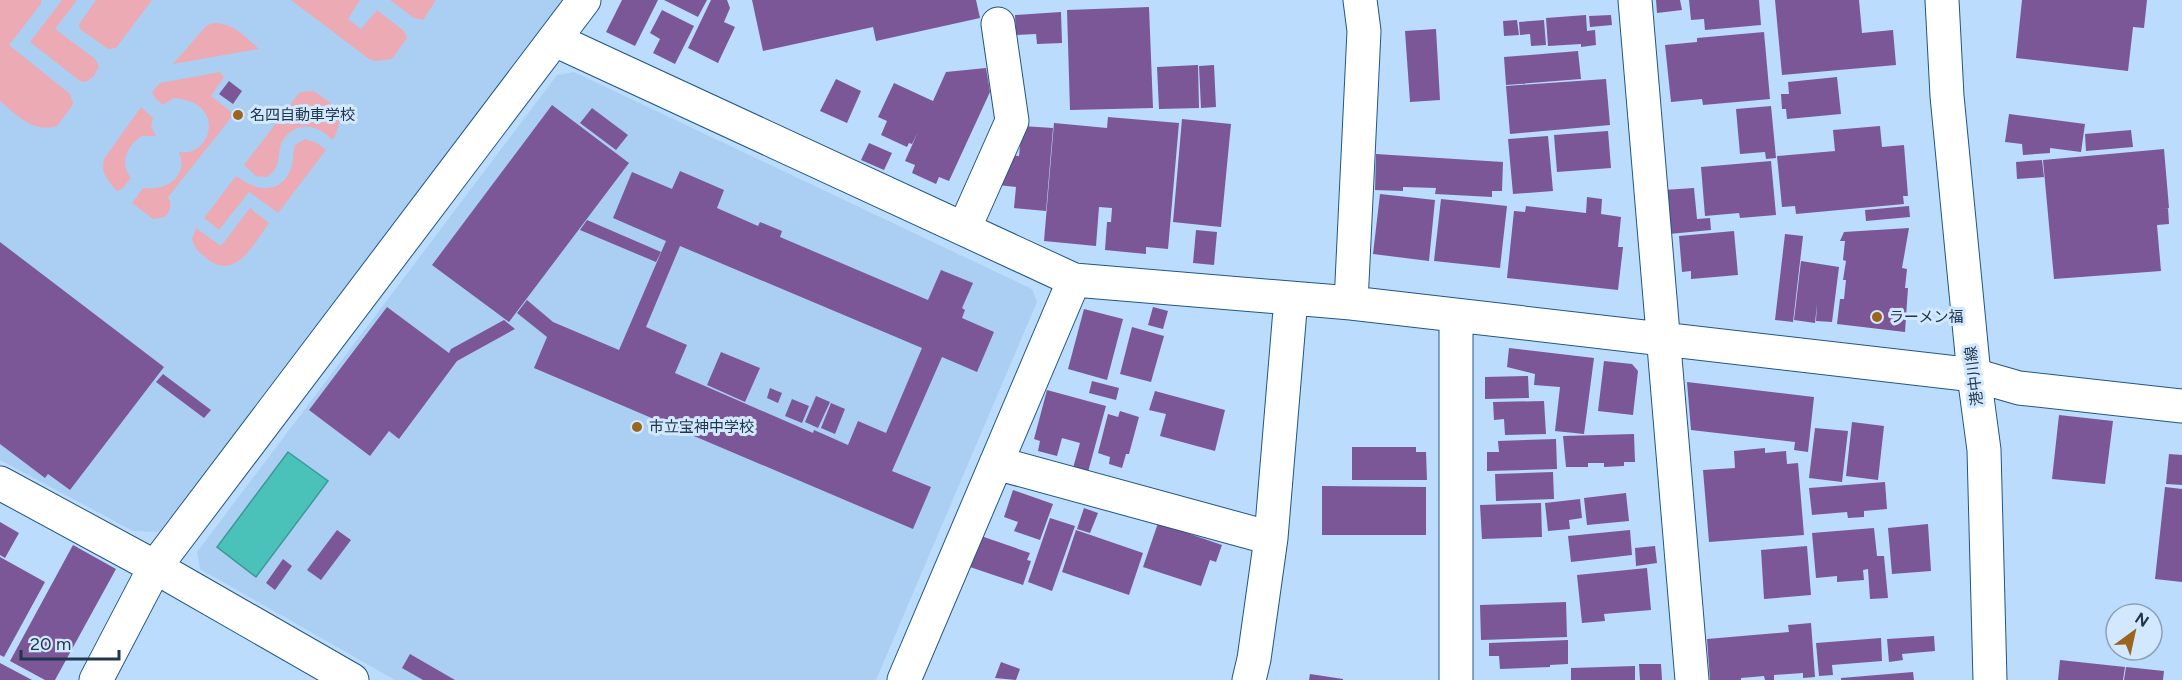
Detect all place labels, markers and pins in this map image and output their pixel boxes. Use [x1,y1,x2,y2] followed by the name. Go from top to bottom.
[250,106,355,124] place label: 名四自動車学校
[231,108,245,122] marker: 名四自動車学校
[1889,308,1963,326] place label: ラーメン福
[1870,310,1884,324] marker: ラーメン福
[649,418,754,436] place label: 市立宝神中学校
[630,420,644,434] marker: 市立宝神中学校

